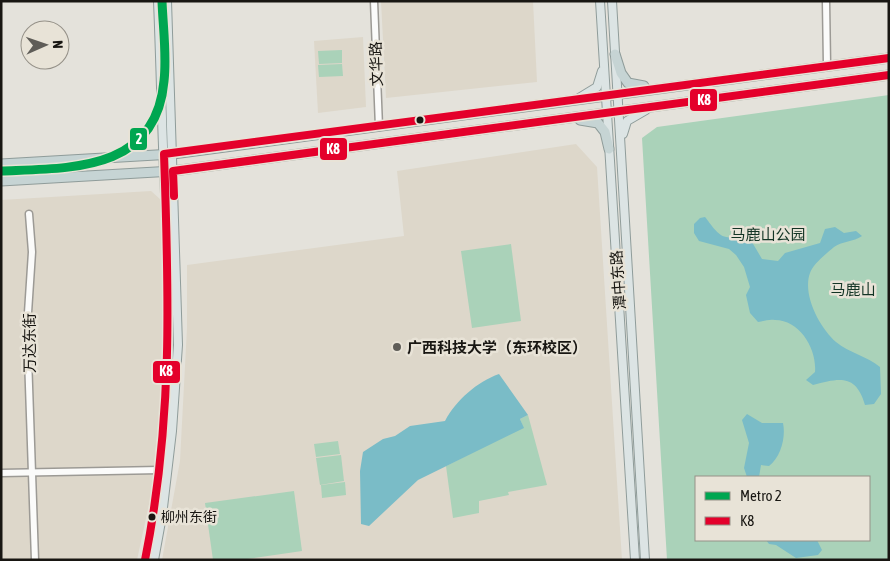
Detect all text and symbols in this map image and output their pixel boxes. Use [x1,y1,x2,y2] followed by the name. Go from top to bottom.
[20,20,70,70] north arrow
[50,40,66,49] text: N
[367,41,385,87] street label: 文华路
[689,88,718,112] line badge: K8
[697,92,711,108] text: K8
[415,115,425,125] unlabelled marker
[129,127,148,151] line badge: 2
[136,131,143,147] text: 2
[319,137,348,161] line badge: K8
[326,141,340,157] text: K8
[730,226,806,243] park label: 马鹿山公园
[607,249,629,311] street label: 潭中东路
[830,281,876,298] park label: 马鹿山
[21,313,38,373] street label: 万达东街
[407,339,587,356] place label: 广西科技大学（东环校区）
[391,341,403,353] marker: 广西科技大学（东环校区）
[152,360,181,384] line badge: K8
[159,363,173,379] text: K8
[695,476,870,541] legend
[740,487,782,504] text: Metro 2
[161,509,217,525] place label: 柳州东街
[147,512,157,522] marker: 柳州东街
[740,512,754,529] text: K8

